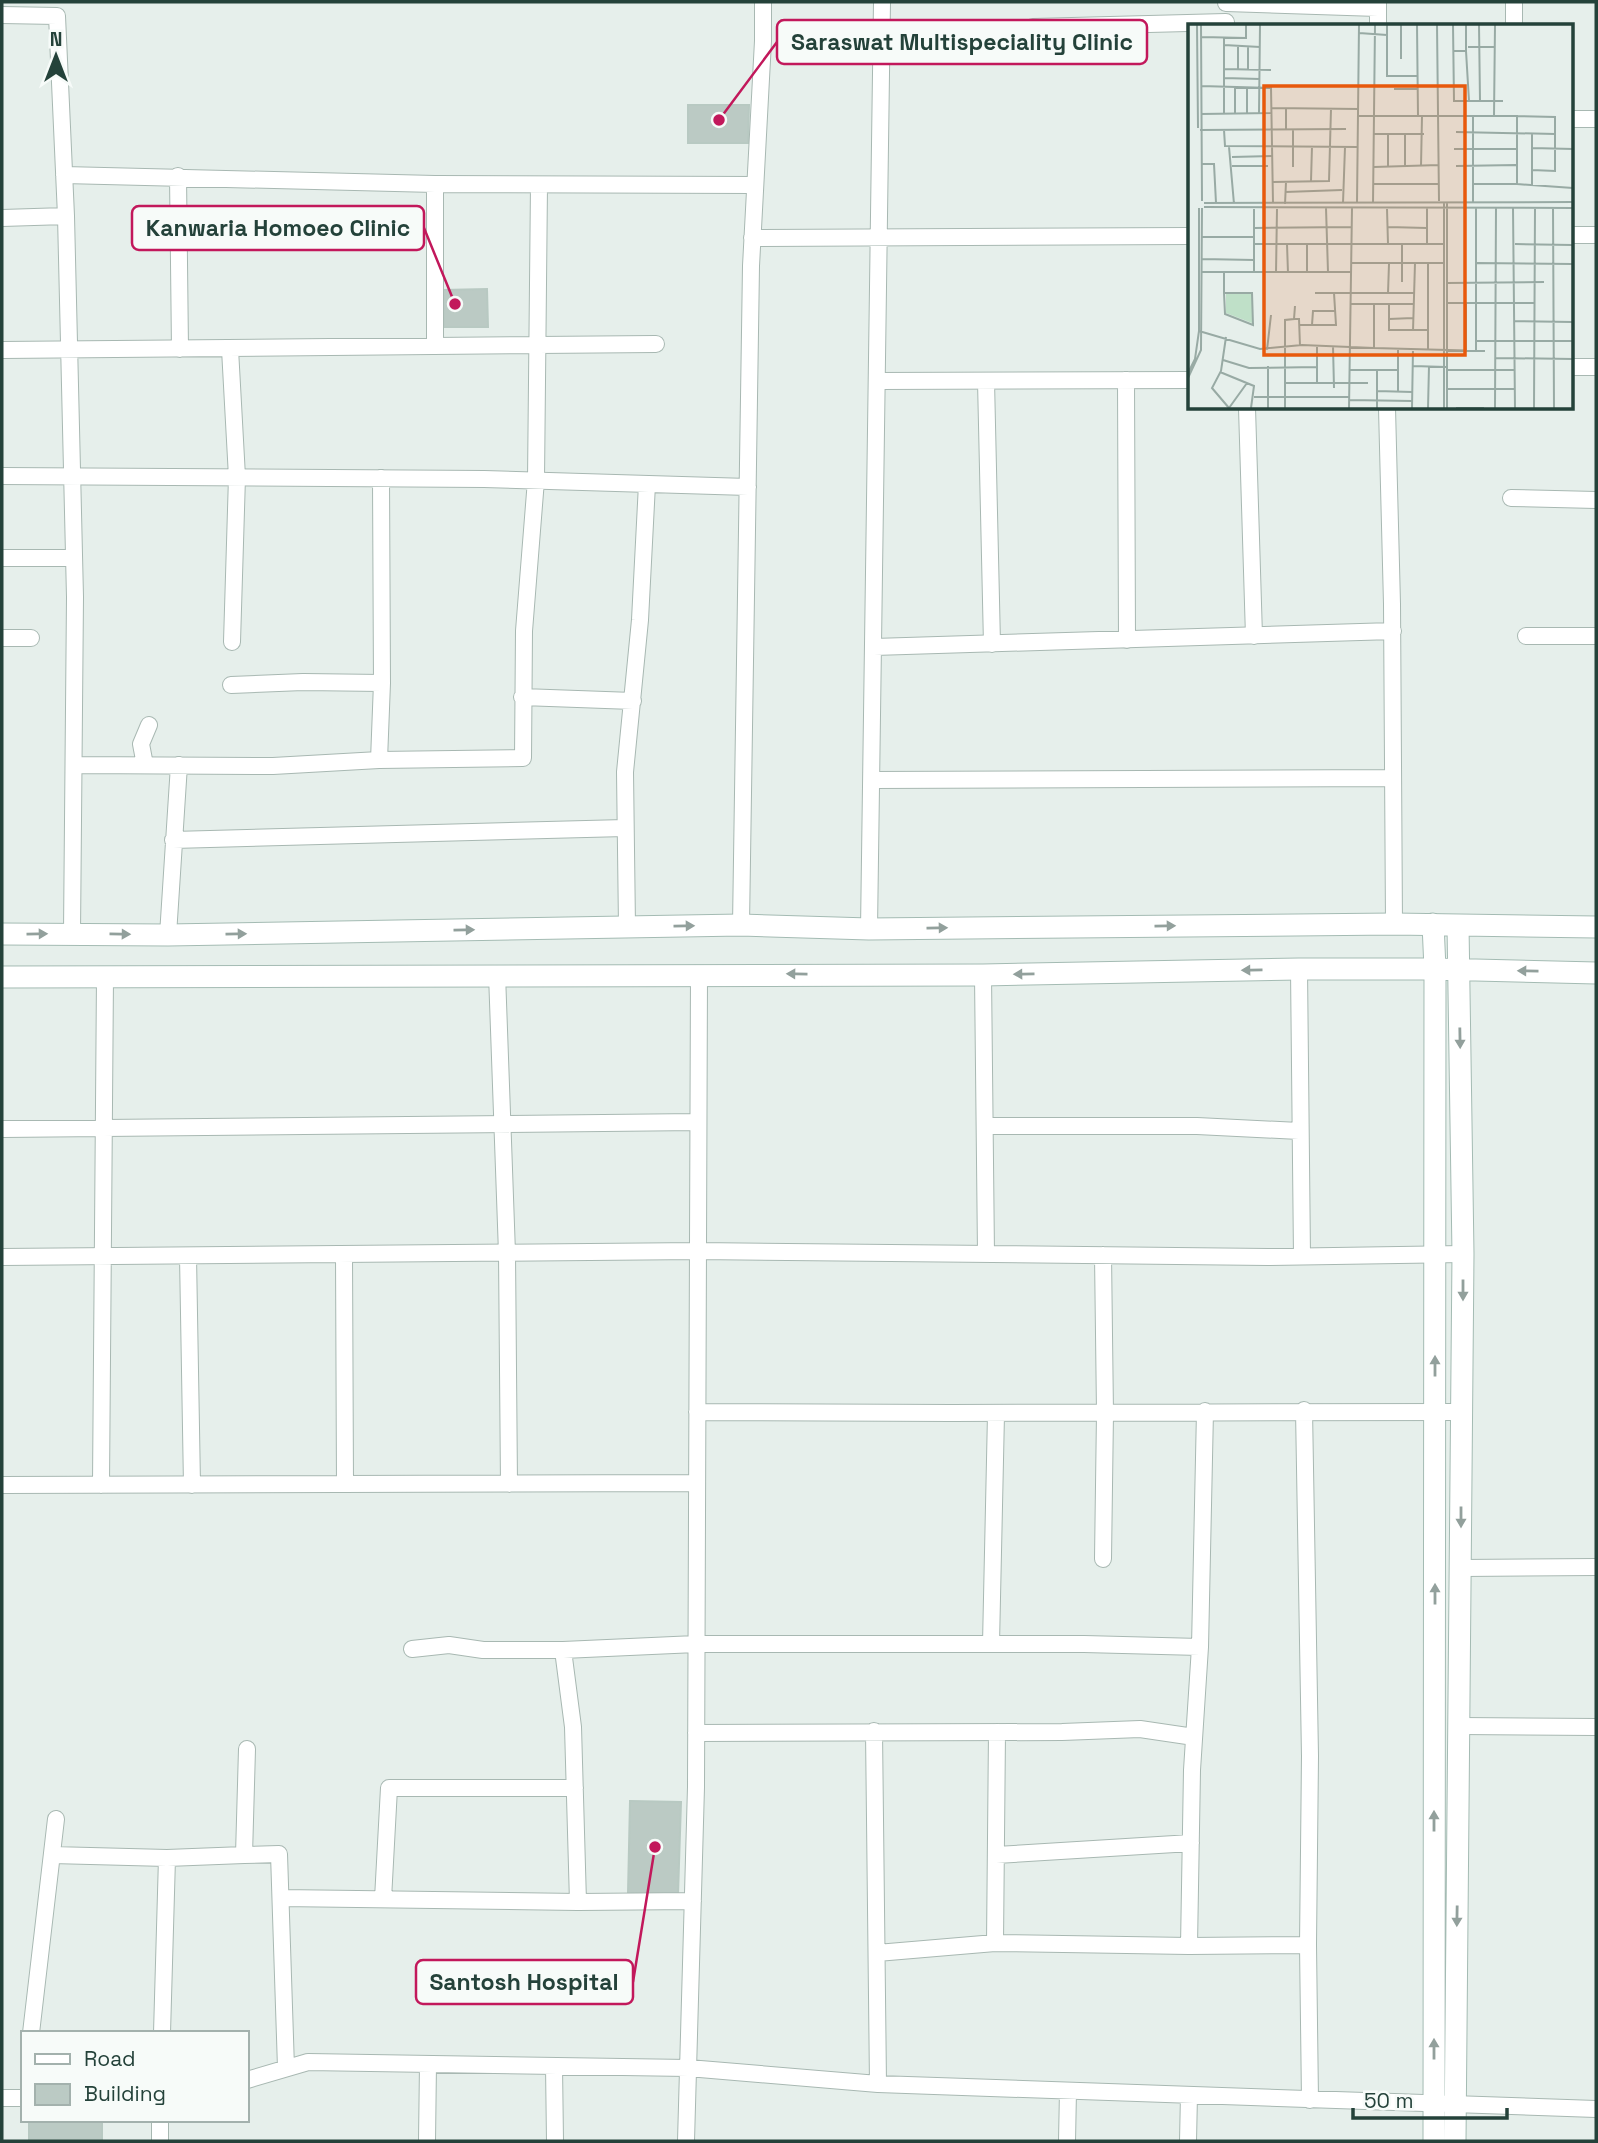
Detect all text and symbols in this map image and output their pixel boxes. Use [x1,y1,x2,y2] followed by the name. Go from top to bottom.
[777,20,1147,64] callout: Saraswat Multispeciality Clinic
[21,21,91,91] north arrow
[1188,24,1574,410] inset map
[50,27,62,52] text: N
[791,27,1133,57] text: Saraswat Multispeciality Clinic
[132,206,424,250] callout: Kanwaria Homoeo Clinic
[146,213,410,243] text: Kanwaria Homoeo Clinic
[673,920,695,932] one-way arrow
[1154,920,1176,932] one-way arrow
[926,922,948,934] one-way arrow
[453,924,475,936] one-way arrow
[26,928,48,939] one-way arrow
[226,928,248,940] one-way arrow
[109,929,131,940] one-way arrow
[1240,964,1262,975] one-way arrow
[1517,966,1539,977] one-way arrow
[785,969,807,980] one-way arrow
[1013,969,1035,980] one-way arrow
[1454,1027,1466,1049] one-way arrow
[1457,1279,1469,1301] one-way arrow
[1429,1355,1441,1377] one-way arrow
[1455,1507,1467,1529] one-way arrow
[1429,1582,1441,1604] one-way arrow
[1428,1810,1440,1832] one-way arrow
[1452,1906,1463,1928] one-way arrow
[416,1960,633,2004] callout: Santosh Hospital
[429,1967,619,1997] text: Santosh Hospital
[21,2031,248,2122] legend
[1428,2037,1440,2059] one-way arrow
[84,2045,136,2072] text: Road
[1353,2076,1507,2120] scale bar
[84,2080,166,2107] text: Building
[1364,2087,1414,2114] text: 50 m

